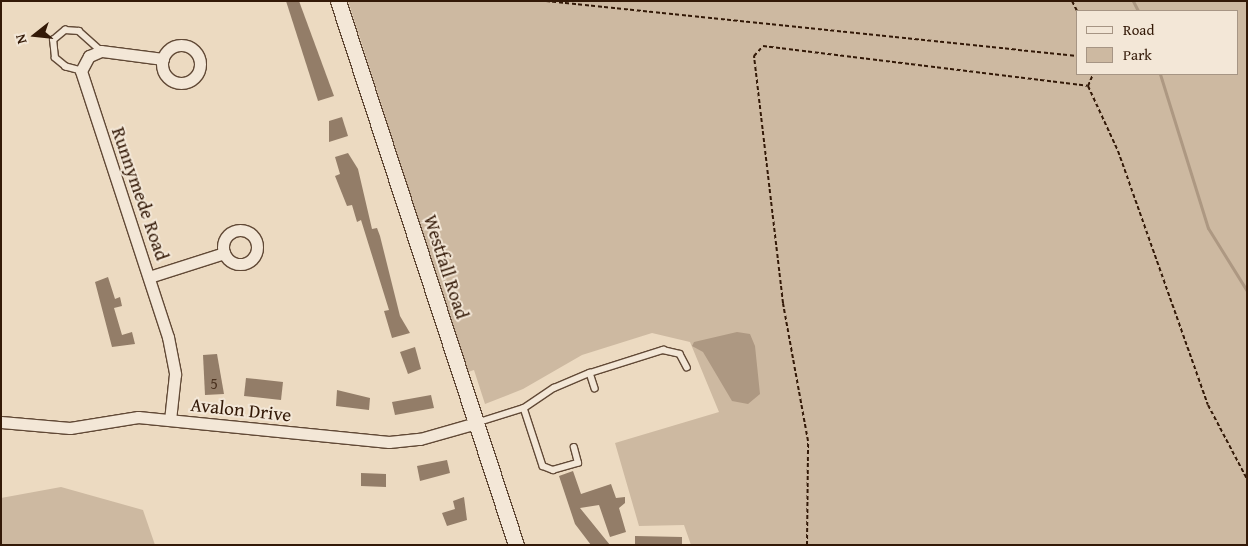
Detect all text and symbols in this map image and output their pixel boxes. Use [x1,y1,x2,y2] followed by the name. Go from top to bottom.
[10,10,60,60] north arrow
[1076,10,1238,75] legend
[1123,19,1154,40] text: Road
[10,32,31,46] text: N
[1123,44,1152,65] text: Park
[107,124,173,264] street label: Runnymede Road
[418,212,474,322] street label: Westfall Road
[210,373,218,393] house number: 5
[190,393,292,427] street label: Avalon Drive

